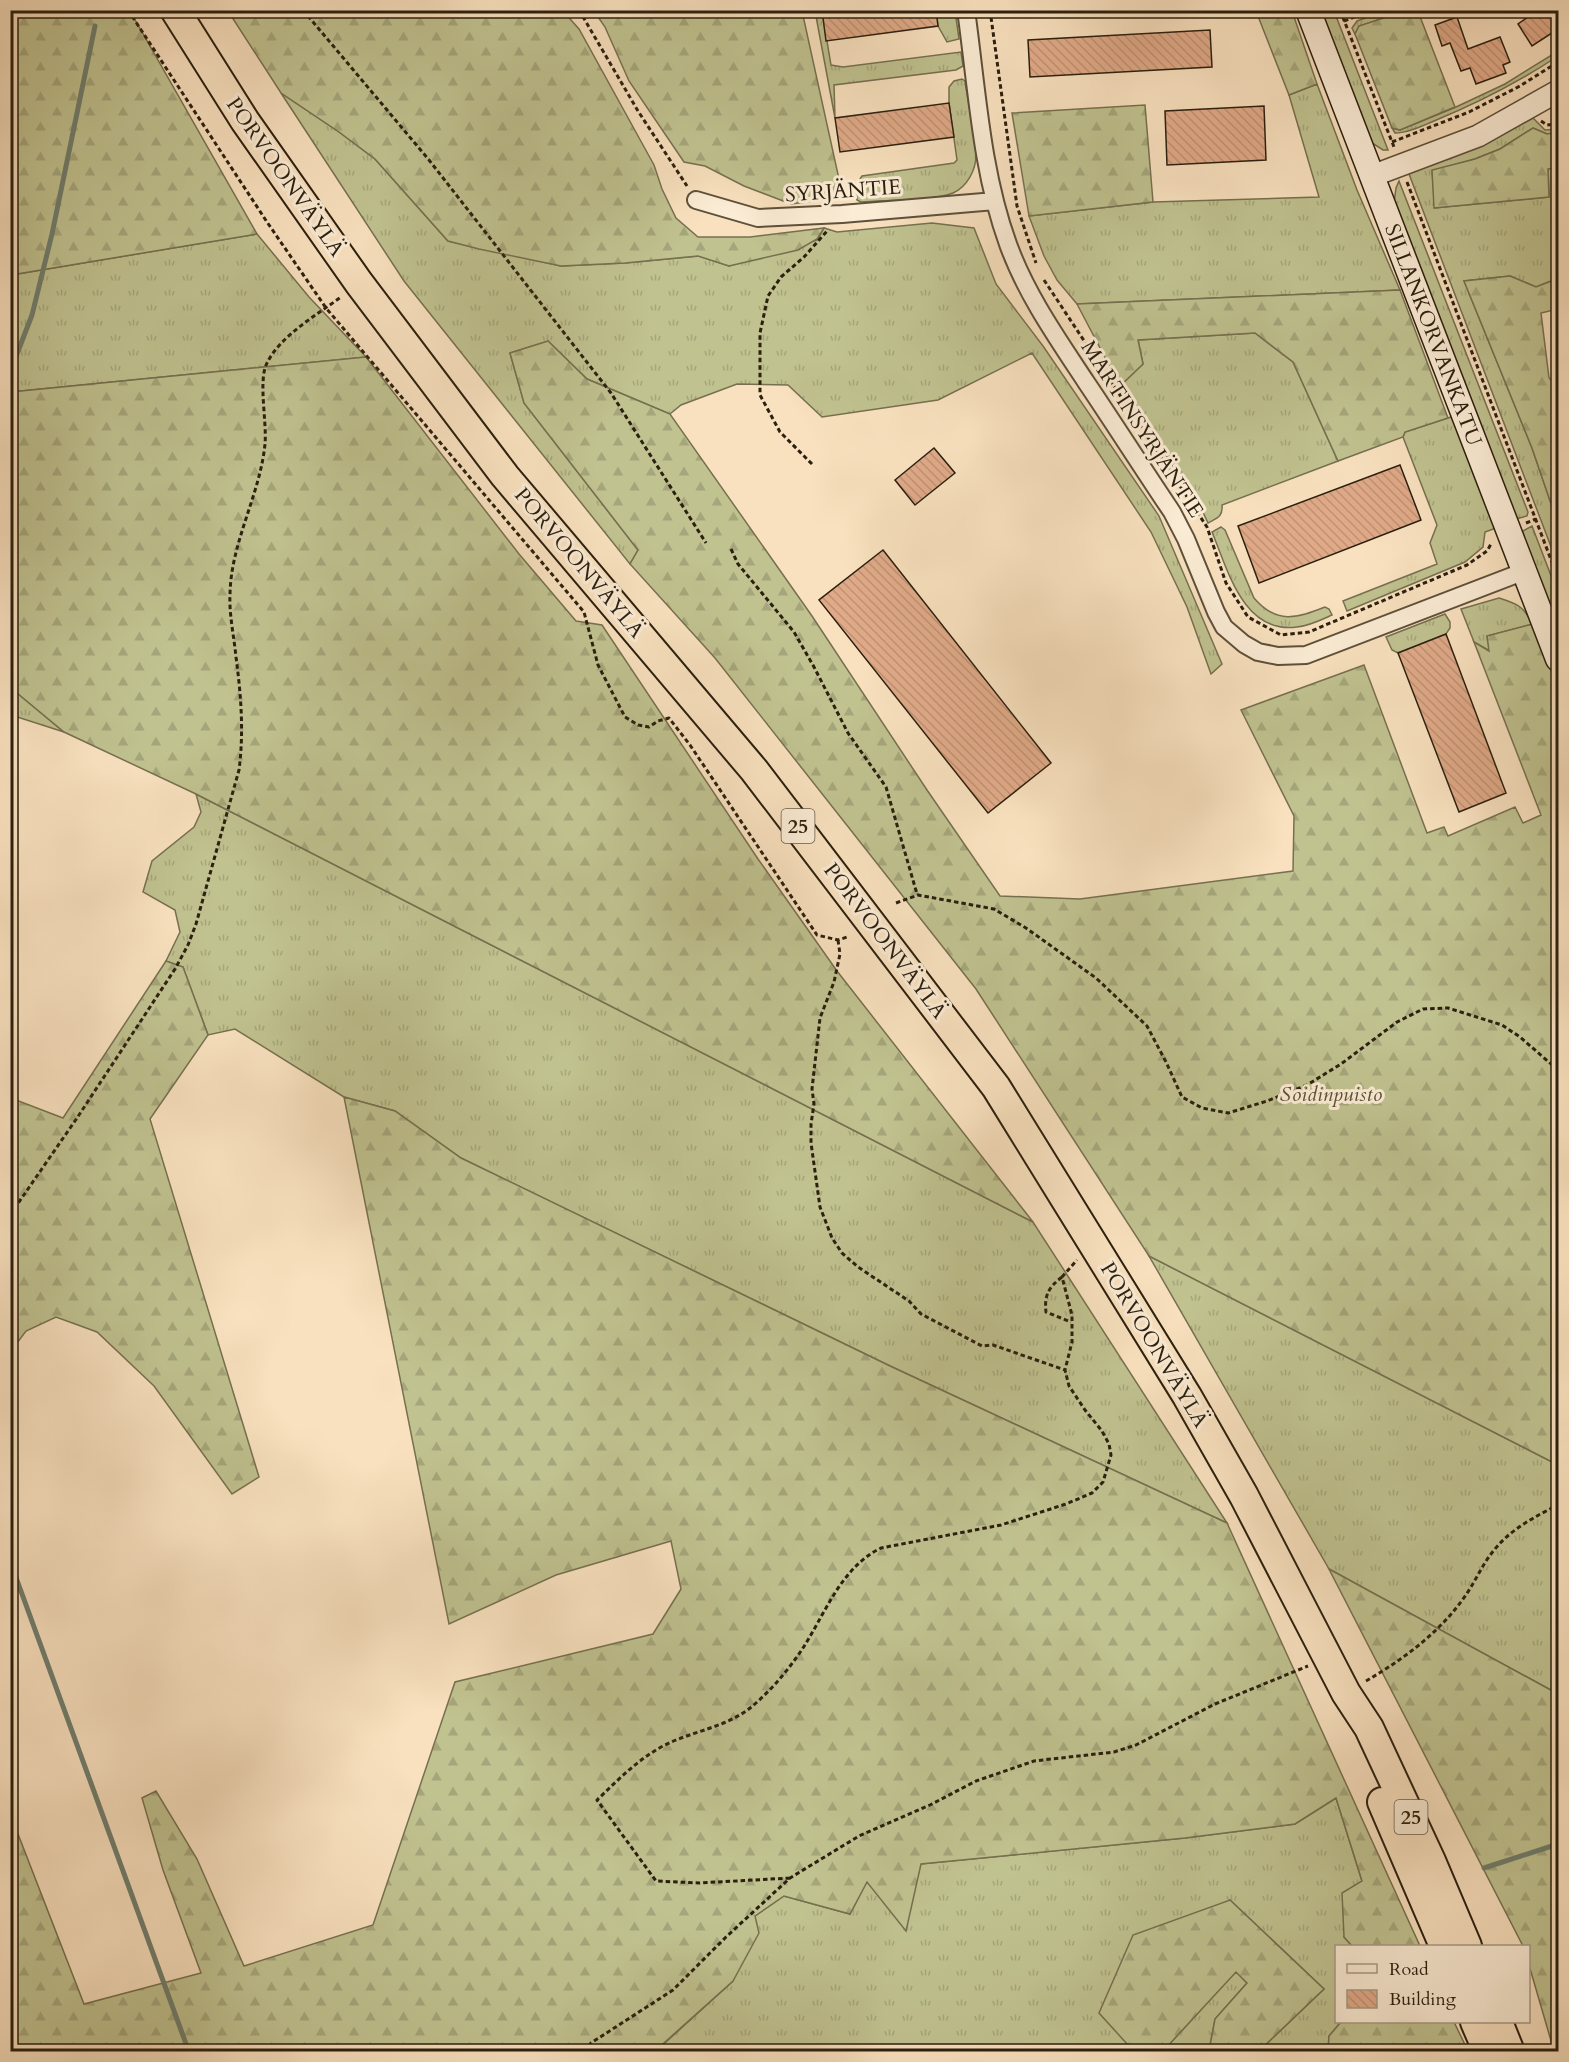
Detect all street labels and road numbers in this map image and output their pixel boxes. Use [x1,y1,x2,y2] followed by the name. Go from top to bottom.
[219,92,351,263] street label: PORVOONVÄYLÄ
[784,172,902,210] street label: SYRJÄNTIE
[1377,220,1489,450] street label: SILLANKORVANKATU
[1074,335,1210,523] street label: MARTINSYRJÄNTIE
[507,482,651,645] street label: PORVOONVÄYLÄ
[782,809,814,843] road number: 25
[817,857,953,1025] street label: PORVOONVÄYLÄ
[1093,1257,1215,1433] street label: PORVOONVÄYLÄ
[1394,1800,1428,1834] road number: 25

